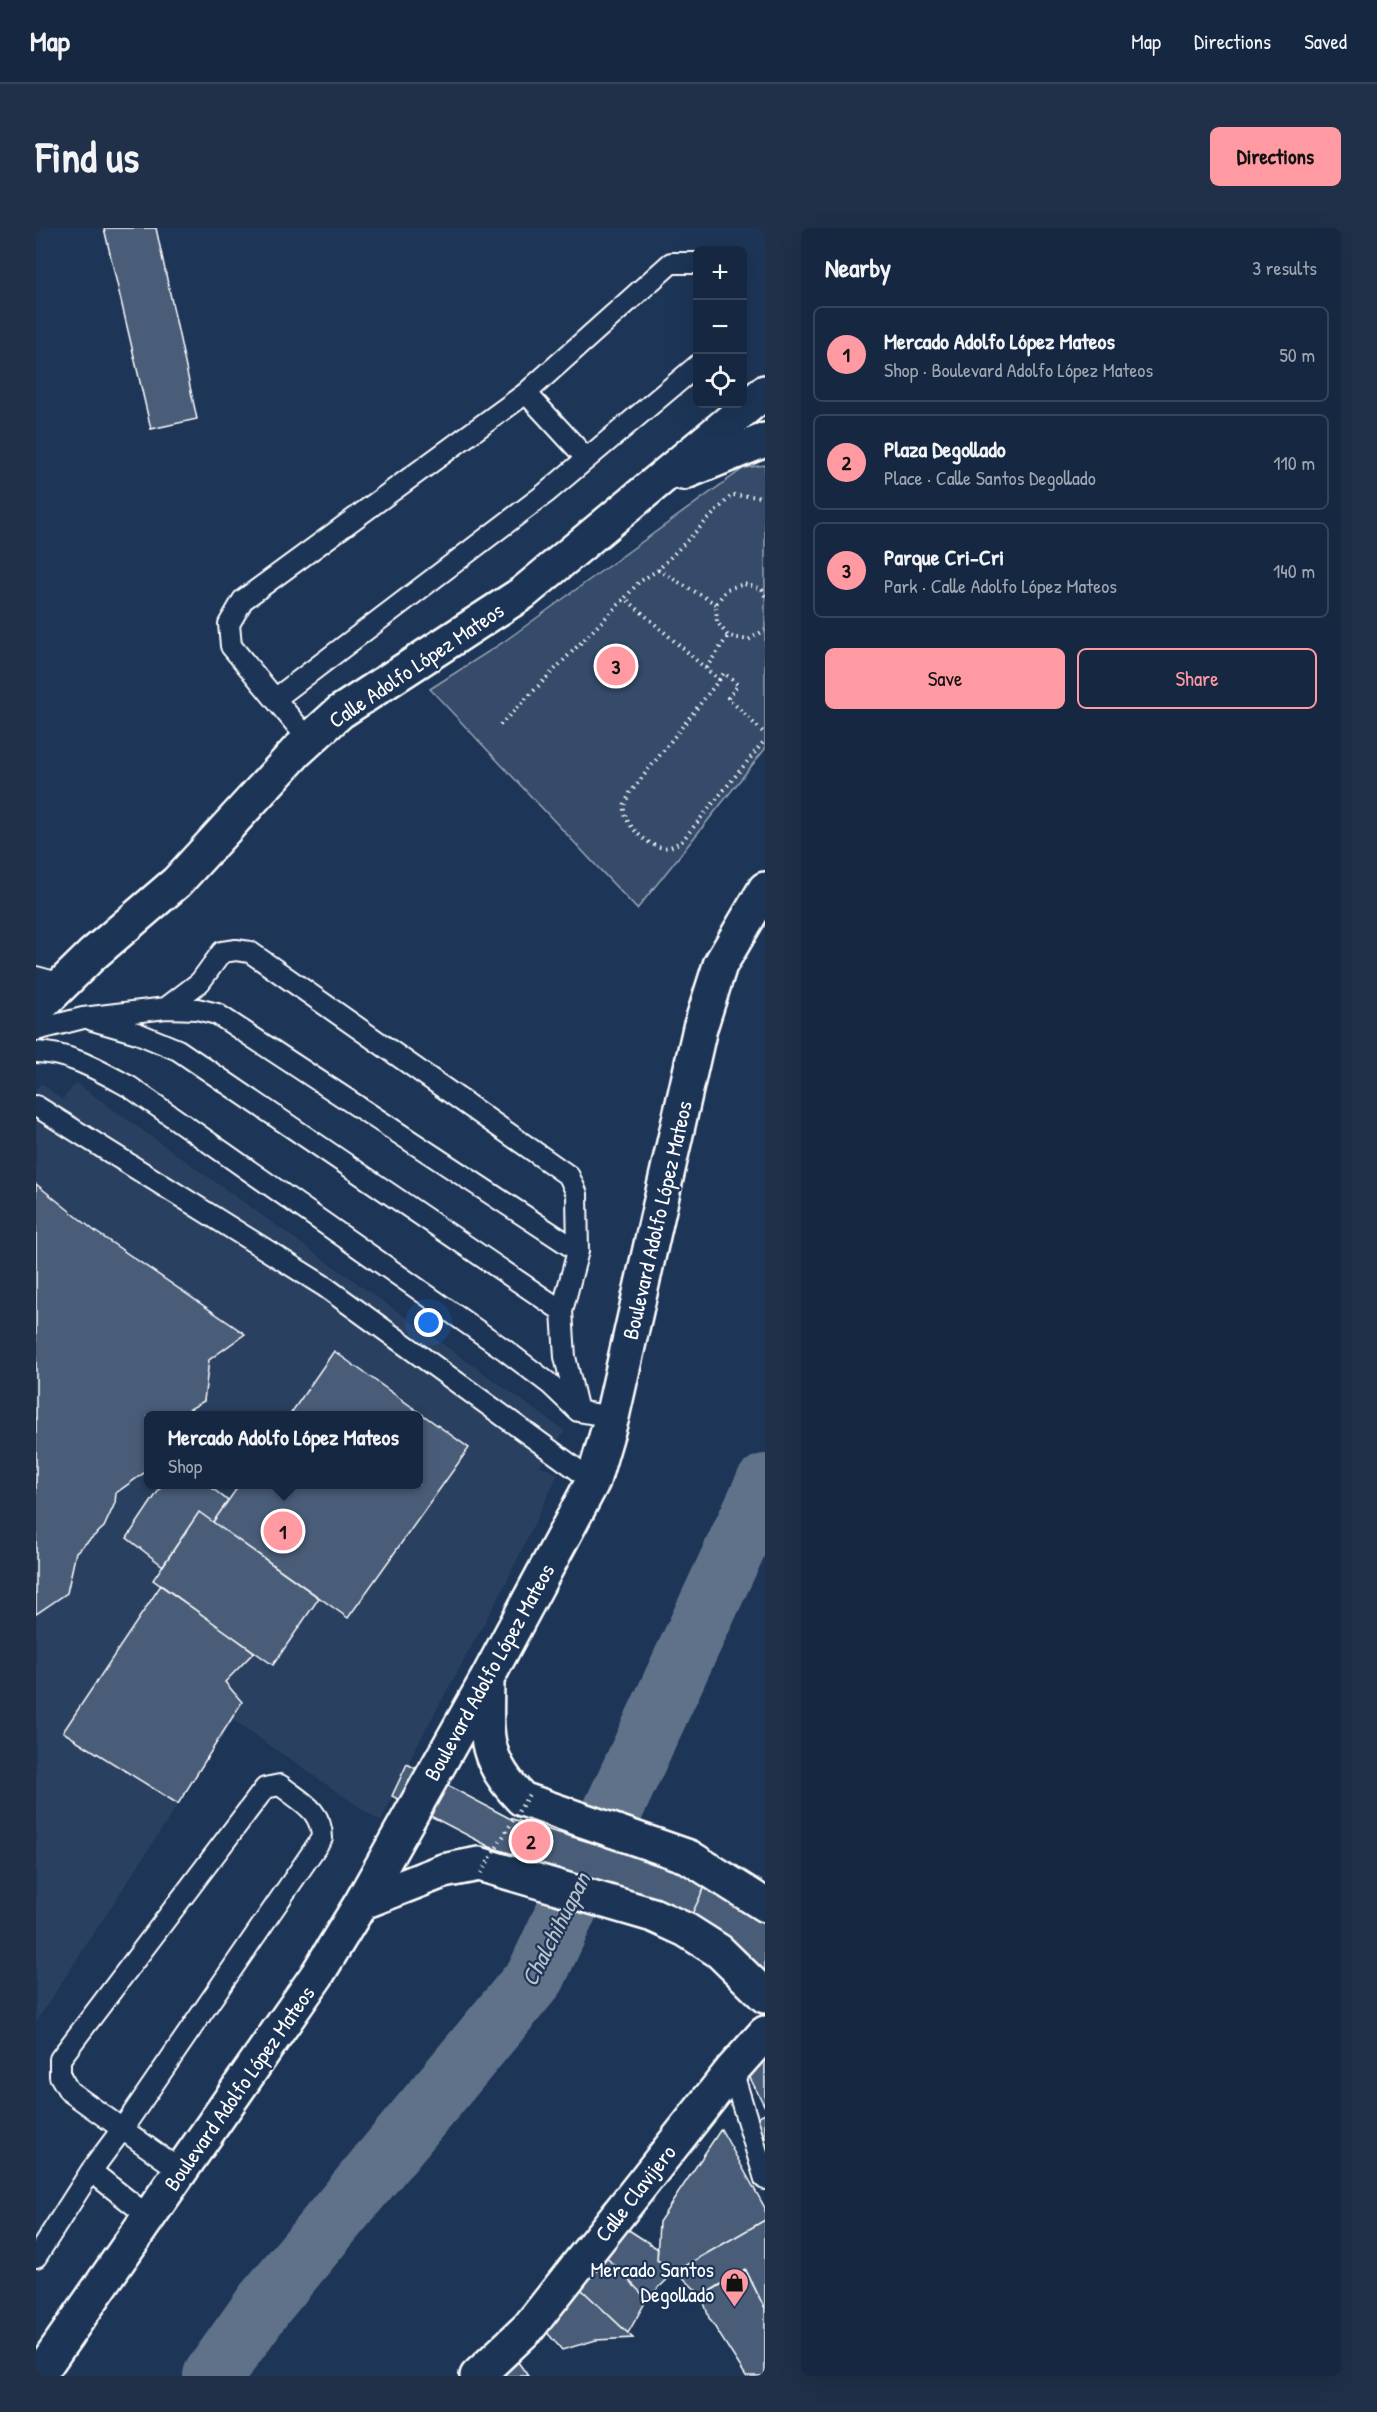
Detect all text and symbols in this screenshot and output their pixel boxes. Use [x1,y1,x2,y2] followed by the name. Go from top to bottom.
[30,22,70,60] text: Map
[1131,27,1161,56] text: Map
[1194,27,1271,56] text: Directions
[1304,27,1347,56] text: Saved
[1210,127,1341,186] button: Directions
[36,128,139,185] text: Find us
[693,246,747,408] map controls
[693,246,747,300] button: +
[825,250,891,285] text: Nearby
[1252,254,1317,281] text: 3 results
[693,300,747,354] button: −
[884,326,1115,356] text: Mercado Adolfo López Mateos
[843,341,850,368] text: 1
[1279,341,1315,368] text: 50 m
[693,354,747,408] button: locate
[884,356,1153,383] text: Shop · Boulevard Adolfo López Mateos
[884,434,1006,464] text: Plaza Degollado
[842,449,851,476] text: 2
[1273,449,1315,476] text: 110 m
[884,464,1096,491] text: Place · Calle Santos Degollado
[884,542,1004,572] text: Parque Cri-Cri
[842,557,851,584] text: 3
[1273,557,1315,584] text: 140 m
[884,572,1117,599] text: Park · Calle Adolfo López Mateos
[323,595,509,735] street label: Calle Adolfo López Mateos
[596,644,636,688] pin: 3
[825,648,1065,709] button: Save
[1077,648,1317,709] button: Share
[615,1098,699,1342] street label: Boulevard Adolfo López Mateos
[414,1308,443,1337] your location
[144,1411,423,1489] popup
[168,1422,399,1452] text: Mercado Adolfo López Mateos
[168,1452,202,1479] text: Shop
[264,1508,302,1554] pin: 1
[417,1558,561,1786] street label: Boulevard Adolfo López Mateos
[512,1818,550,1864] pin: 2
[513,1865,599,1992] water label: Chalchihuapan
[157,1979,321,2197] street label: Boulevard Adolfo López Mateos
[588,2138,682,2248] street label: Calle Clavijero
[590,2254,714,2309] place label: Mercado Santos Degollado
[719,2266,751,2308] shop icon: Mercado Santos Degollado

